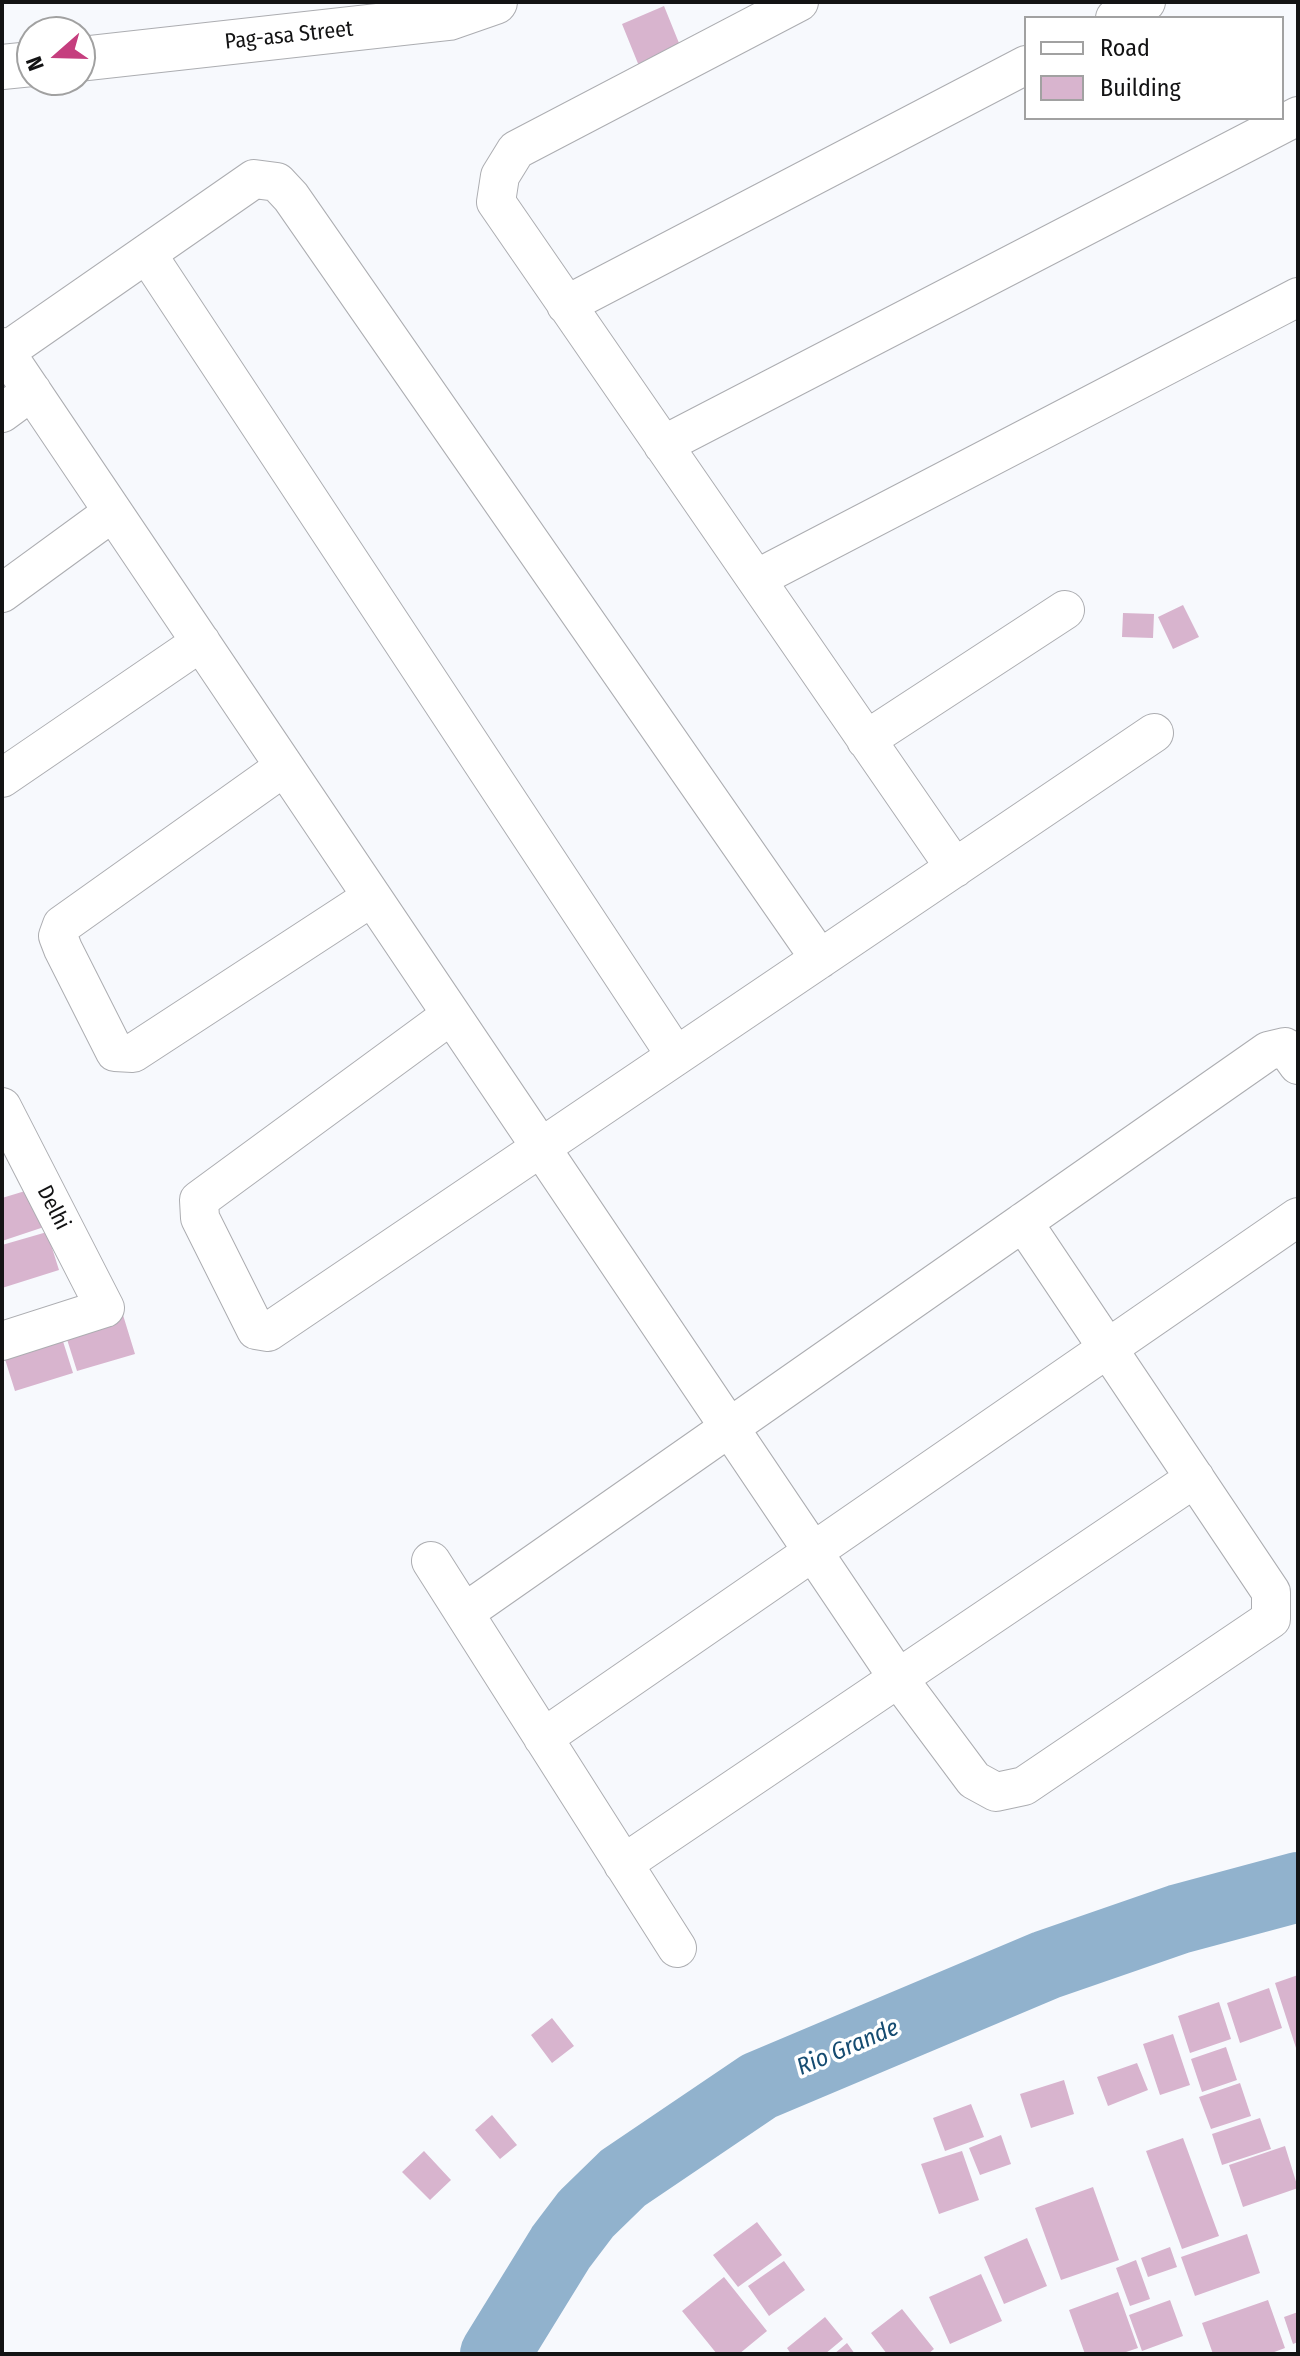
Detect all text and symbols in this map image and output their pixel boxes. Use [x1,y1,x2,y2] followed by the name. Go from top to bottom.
[16,16,96,96] north arrow
[224,16,354,56] street label: Pag-asa Street
[1024,16,1284,120] legend
[1100,34,1150,62] text: Road
[20,53,50,75] text: N
[1100,74,1181,102] text: Building
[31,1181,75,1235] street label: Delhi
[793,2014,903,2082] water label: Rio Grande

